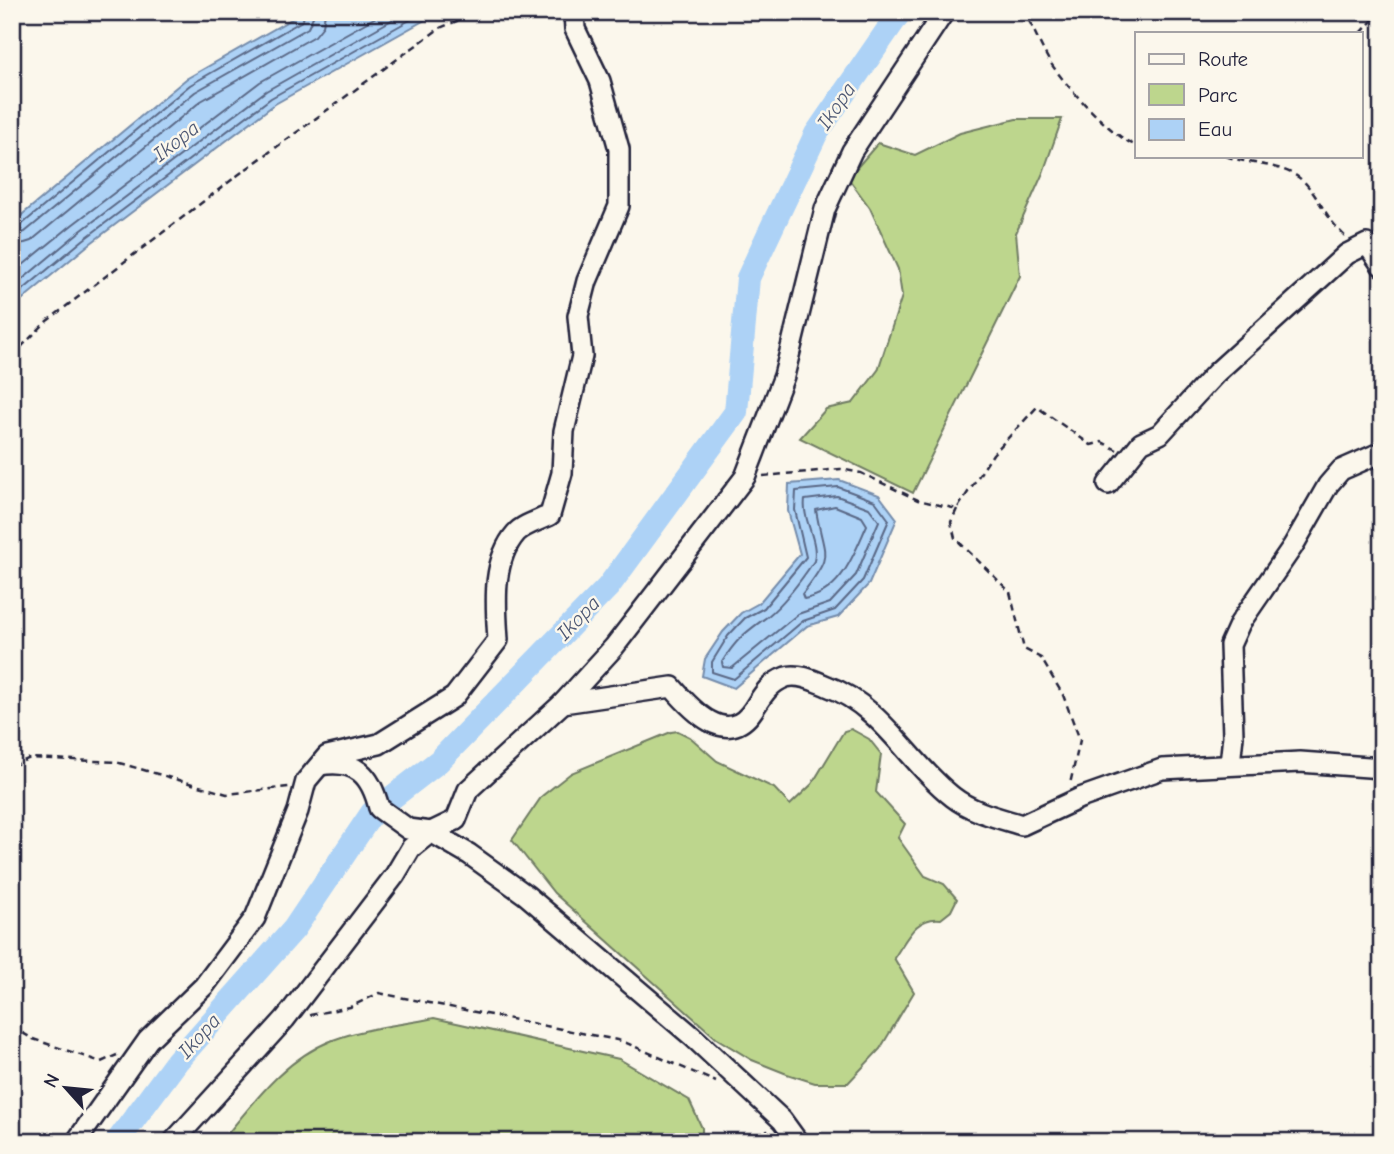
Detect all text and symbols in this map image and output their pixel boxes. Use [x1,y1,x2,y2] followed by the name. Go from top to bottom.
[1135,32,1362,158] legend
[1198,47,1248,71] text: Route
[811,78,860,135] water label: Ikopa
[1198,83,1238,107] text: Parc
[148,116,204,167] water label: Ikopa
[1198,117,1232,141] text: Eau
[551,591,605,646] water label: Ikopa
[172,1009,225,1064] water label: Ikopa
[32,1052,102,1122] north arrow
[39,1070,64,1091] text: N

